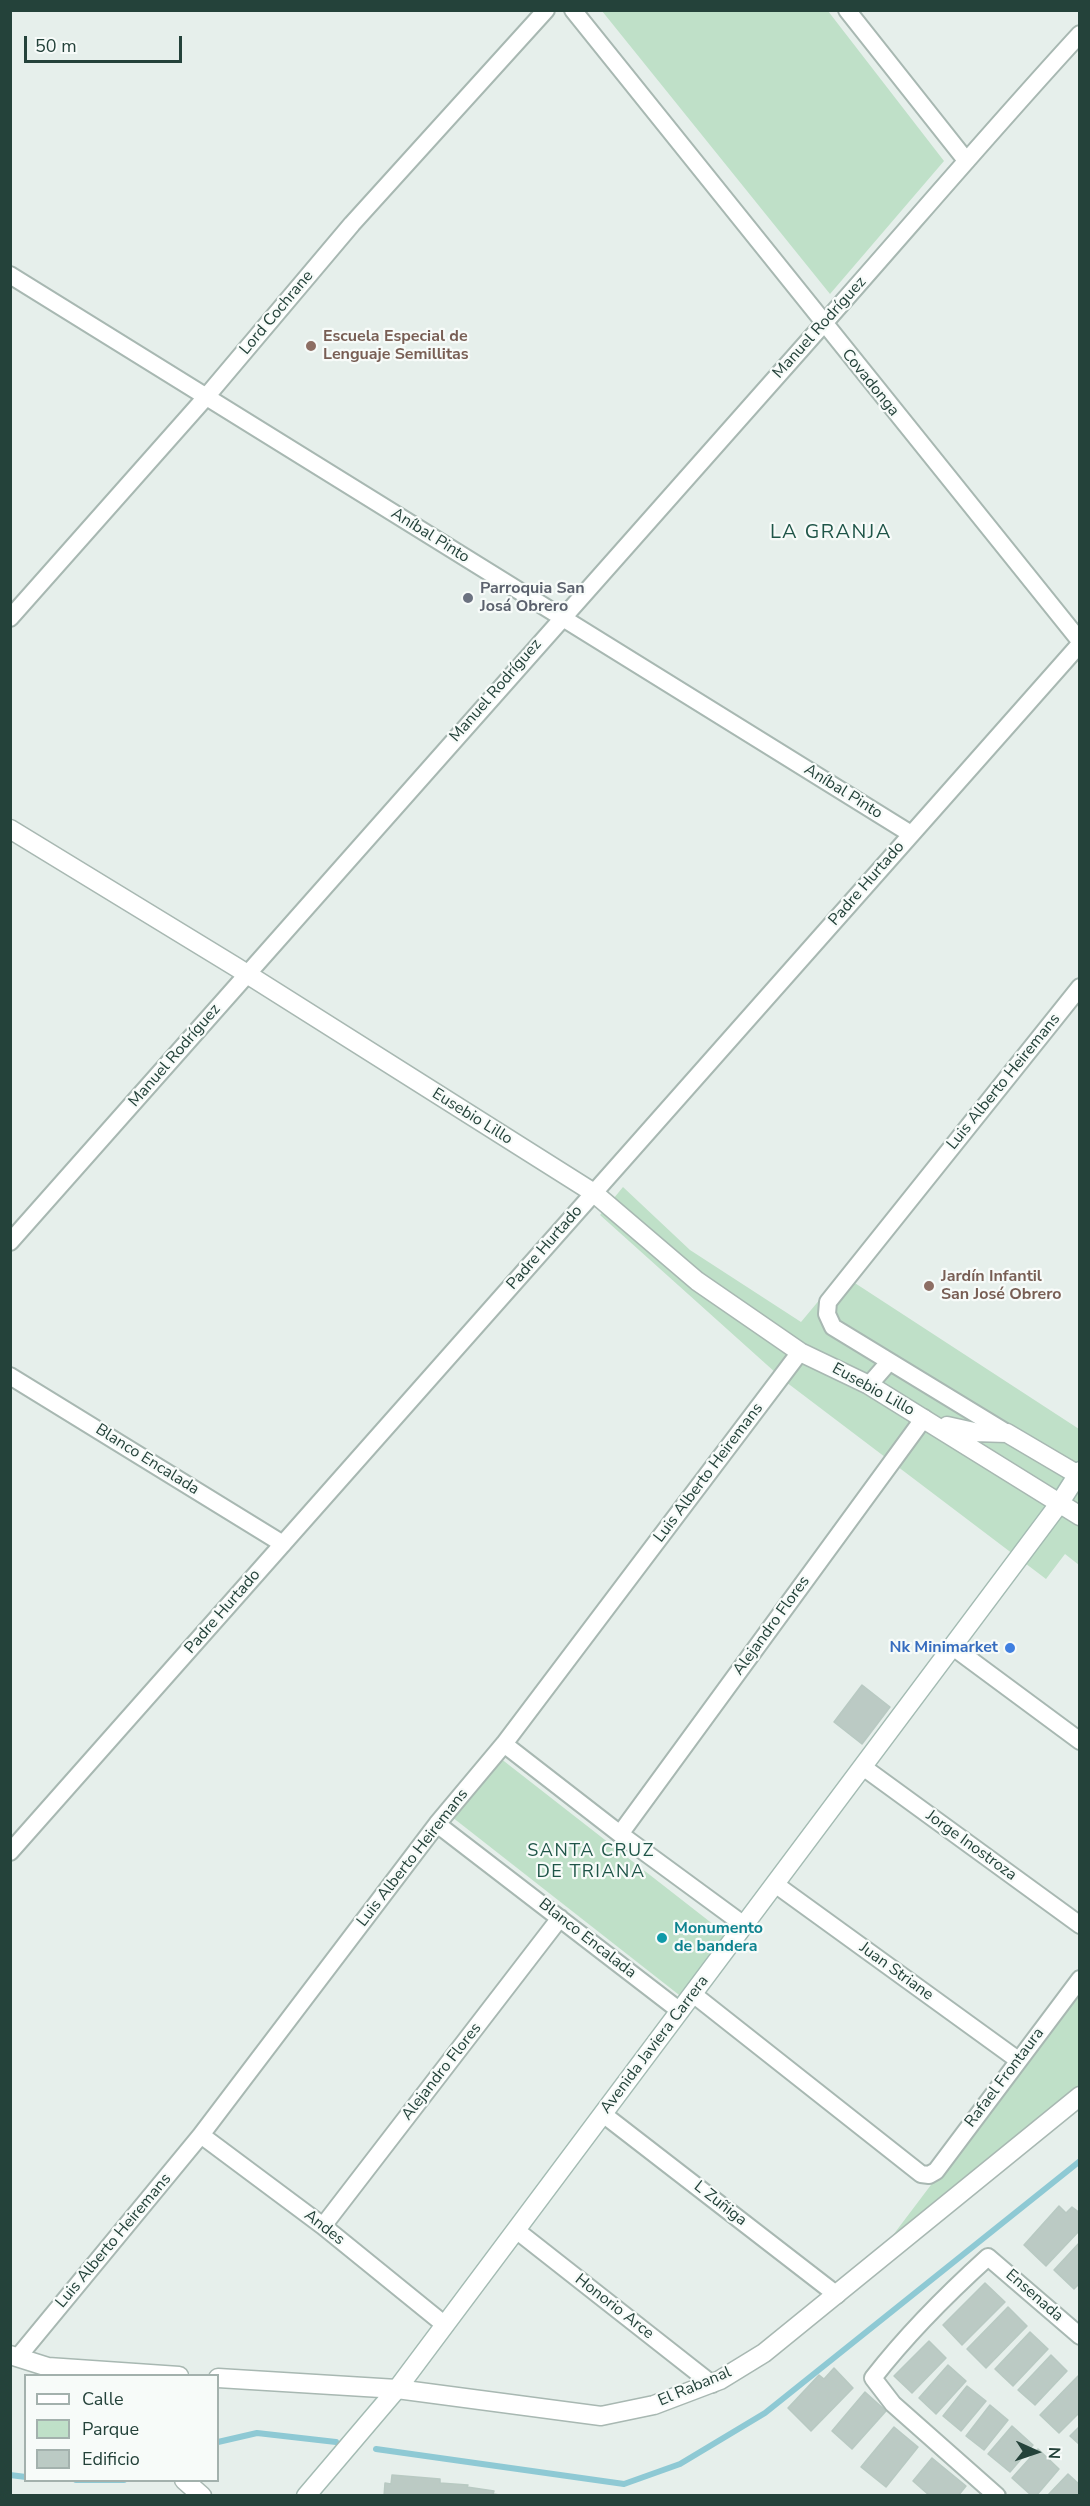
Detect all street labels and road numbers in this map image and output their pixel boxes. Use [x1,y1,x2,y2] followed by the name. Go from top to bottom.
[236,267,318,359] street label: Lord Cochrane
[769,273,871,383] street label: Manuel Rodríguez
[837,346,903,420] street label: Covadonga
[387,504,473,568] street label: Aníbal Pinto
[446,636,546,746] street label: Manuel Rodríguez
[800,760,886,824] street label: Aníbal Pinto
[825,838,909,930] street label: Padre Hurtado
[125,1001,225,1111] street label: Manuel Rodríguez
[943,1010,1065,1154] street label: Luis Alberto Heiremans
[428,1085,516,1149] street label: Eusebio Lillo
[503,1202,587,1294] street label: Padre Hurtado
[828,1359,918,1421] street label: Eusebio Lillo
[650,1400,768,1546] street label: Luis Alberto Heiremans
[92,1420,202,1500] street label: Blanco Encalada
[181,1566,265,1658] street label: Padre Hurtado
[729,1573,815,1679] street label: Alejandro Flores
[353,1785,473,1931] street label: Luis Alberto Heiremans
[922,1807,1020,1885] street label: Jorge Inostroza
[534,1895,640,1983] street label: Blanco Encalada
[855,1939,937,2005] street label: Juan Striane
[597,1972,713,2118] street label: Avenida Javiera Carrera
[398,2019,486,2125] street label: Alejandro Flores
[961,2024,1049,2132] street label: Rafael Frontaura
[52,2170,176,2312] street label: Luis Alberto Heiremans
[690,2177,750,2231] street label: L Zuñiga
[300,2206,348,2250] street label: Andes
[1001,2266,1067,2326] street label: Ensenada
[571,2270,657,2344] street label: Honorio Arce
[656,2363,734,2411] street label: El Rabanal

